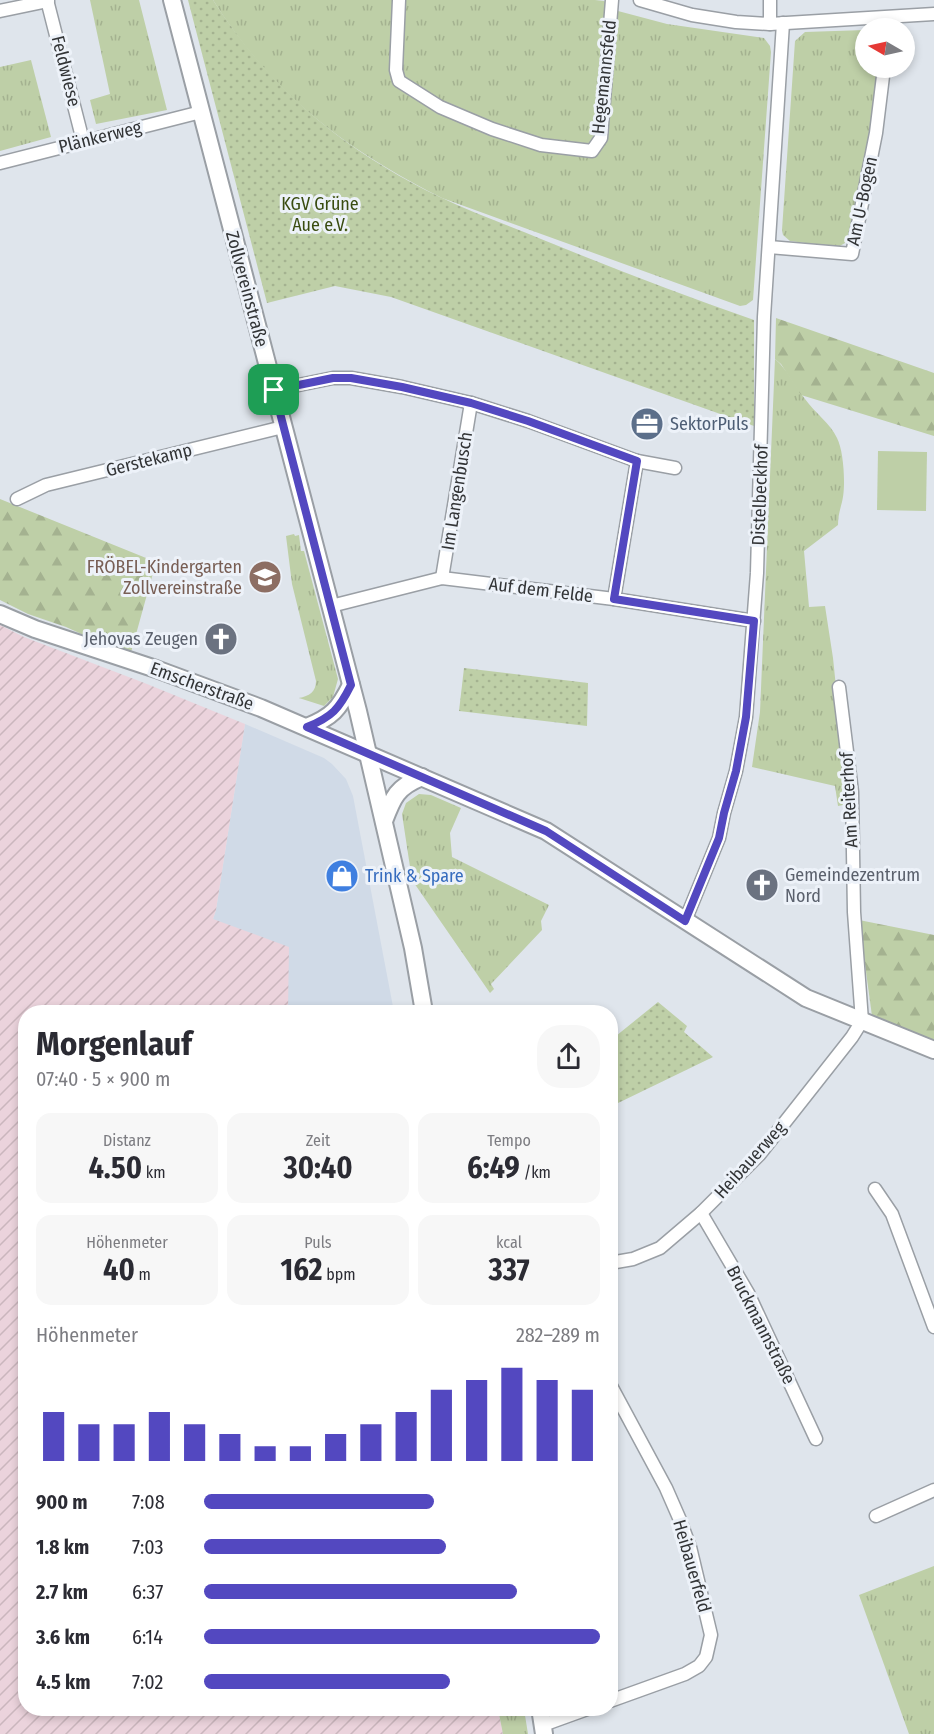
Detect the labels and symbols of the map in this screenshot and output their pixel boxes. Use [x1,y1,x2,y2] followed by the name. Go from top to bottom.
[855,18,915,78] north arrow
[587,19,621,135] street label: Hegemannsfeld
[47,33,85,109] street label: Feldwiese
[56,116,144,158] street label: Plänkerweg
[842,154,882,248] street label: Am U-Bogen
[281,193,359,236] park label: KGV Grüne Aue e.V.
[221,229,273,349] street label: Zollvereinstraße
[248,364,299,415] pin
[629,406,665,442] office icon: SektorPuls
[670,413,749,435] place label: SektorPuls
[437,430,477,552] street label: Im Langenbusch
[104,439,194,481] street label: Gerstekamp
[747,443,773,546] street label: Distelbeckhof
[87,556,242,599] place label: FRÖBEL-Kindergarten Zollvereinstraße
[247,559,283,595] school or university icon: FRÖBEL-Kindergarten Zollvereinstraße
[488,573,594,607] street label: Auf dem Felde
[203,621,239,657] church icon: Jehovas Zeugen
[84,628,198,650] place label: Jehovas Zeugen
[147,657,257,715] street label: Emscherstraße
[835,750,862,848] street label: Am Reiterhof
[324,858,360,894] shop icon: Trink & Spare
[785,864,920,907] place label: Gemeindezentrum Nord
[365,865,464,887] place label: Trink & Spare
[744,867,780,903] church icon: Gemeindezentrum Nord
[710,1116,791,1203] street label: Heibauerweg
[722,1262,800,1388] street label: Bruckmannstraße
[668,1517,716,1615] street label: Heibauerfeld

